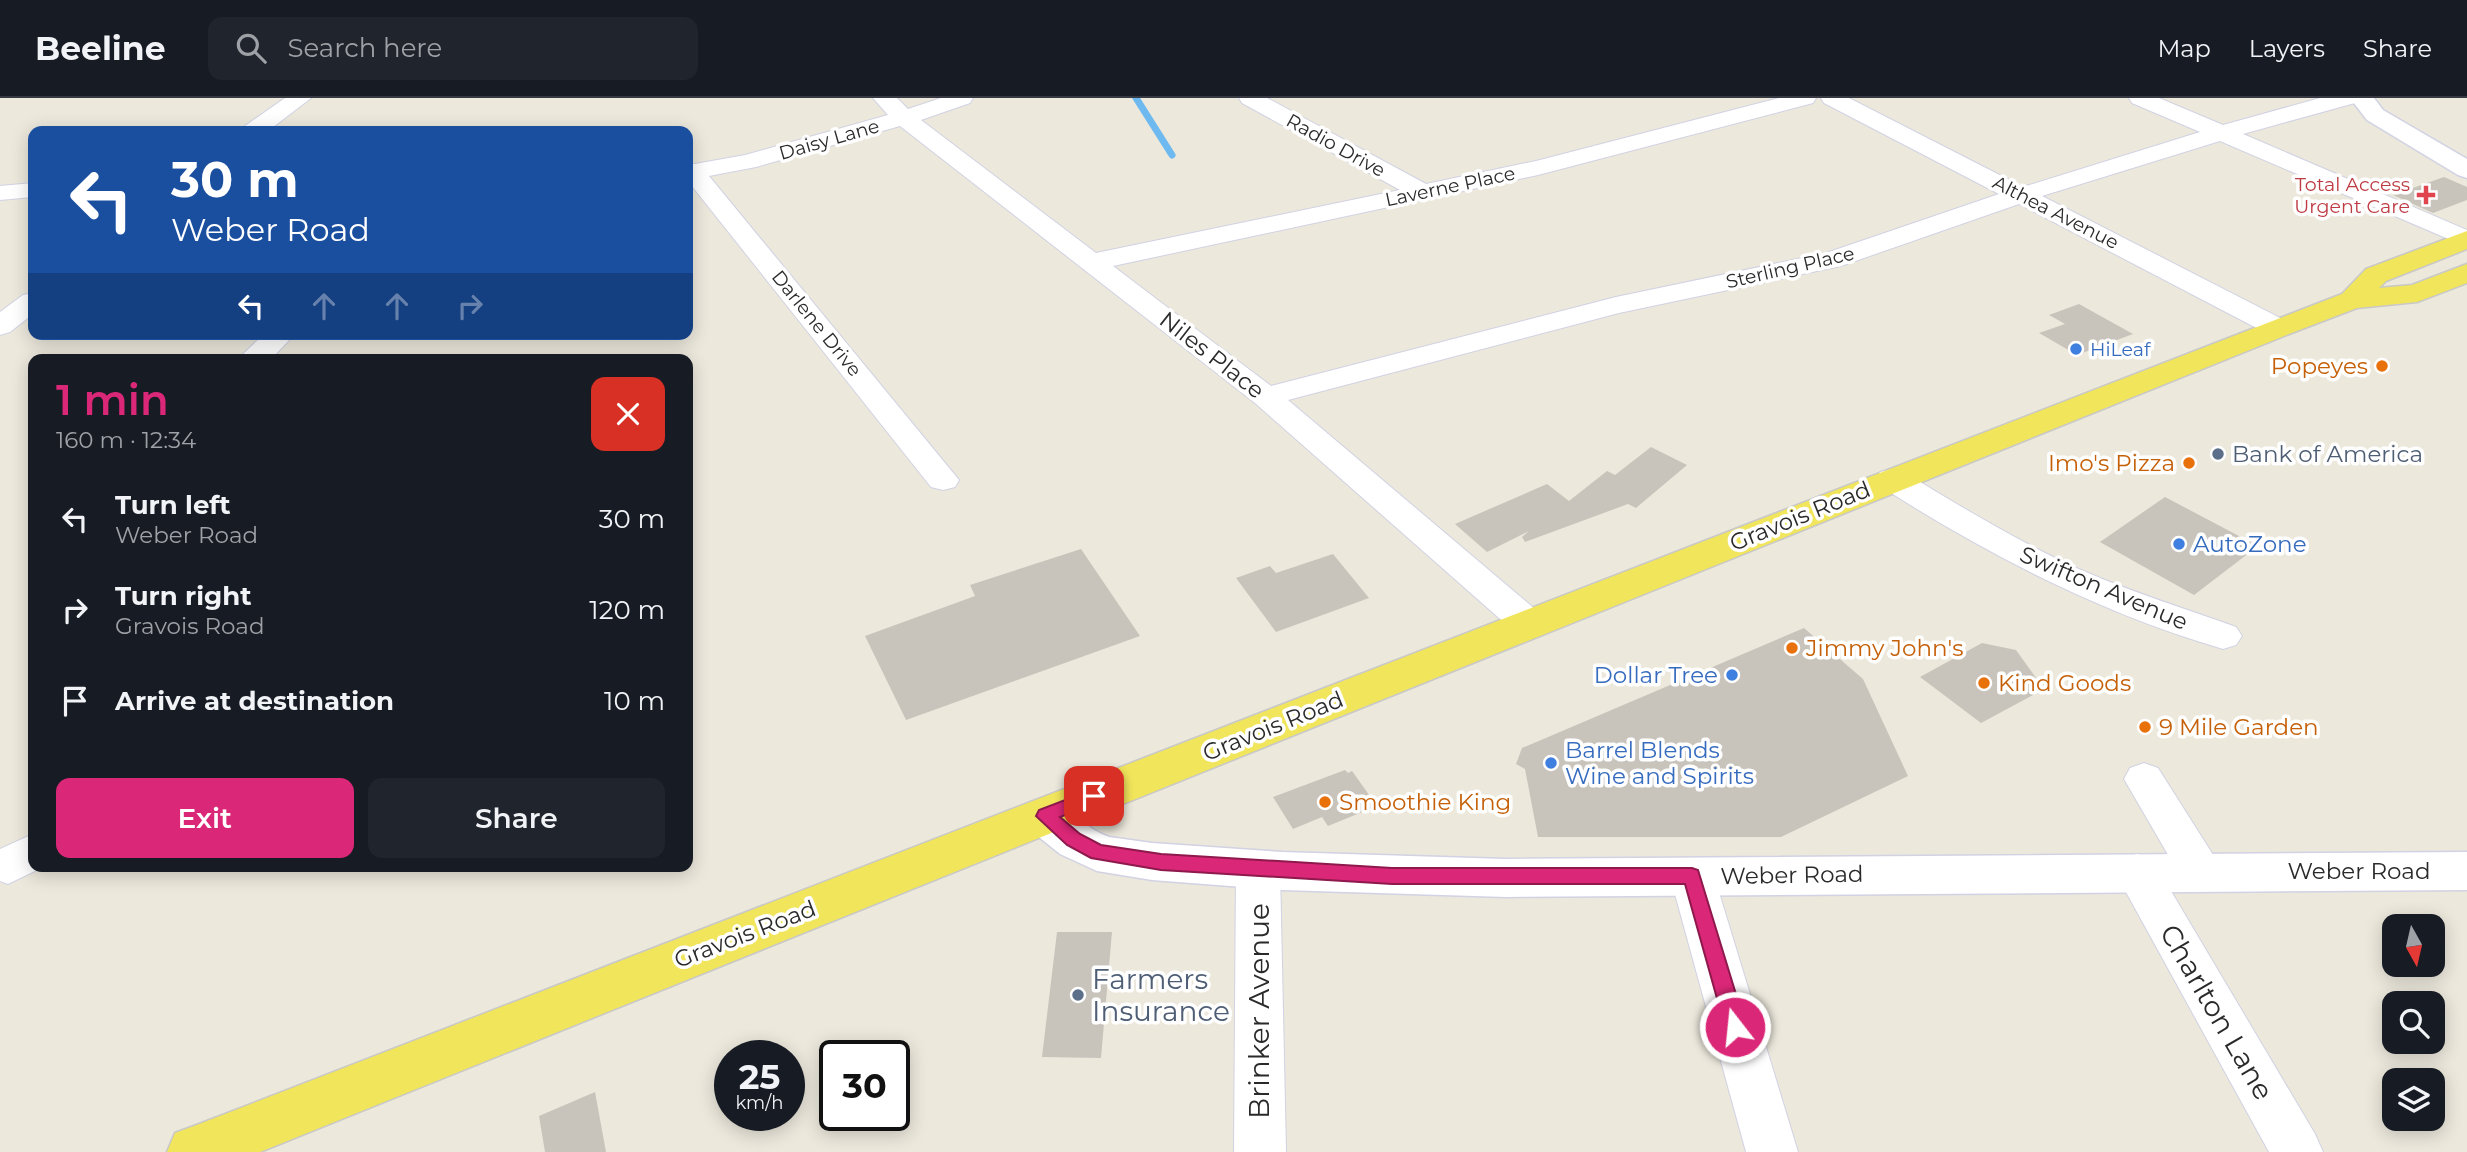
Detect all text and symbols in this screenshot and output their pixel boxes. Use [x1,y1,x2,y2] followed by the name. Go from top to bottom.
[208,17,698,80] search box
[35,28,166,68] text: Beeline
[232,29,270,67] icon: search
[288,32,442,64] text: Search here
[2157,34,2211,63] text: Map
[2249,34,2325,63] text: Layers
[2363,34,2432,63] text: Share
[1282,109,1389,182] street label: Radio Drive
[776,114,882,165] street label: Daisy Lane
[171,150,299,209] text: 30 m
[56,154,147,245] icon: left
[1383,161,1517,212] street label: Laverne Place
[1989,171,2123,254] street label: Althea Avenue
[2294,173,2410,218] place label: Total Access Urgent Care
[2416,185,2436,205] marker: Total Access Urgent Care
[171,210,370,249] text: Weber Road
[1724,242,1857,293] street label: Sterling Place
[767,266,866,381] street label: Darlene Drive
[232,287,270,325] icon: left
[305,287,343,325] icon: ahead
[378,287,416,325] icon: ahead
[451,287,489,325] icon: right
[1154,305,1270,405] street label: Niles Place
[2090,338,2152,361] place label: HiLeaf
[2068,341,2084,357] marker: HiLeaf
[2271,352,2368,380] place label: Popeyes
[2374,358,2390,374] marker: Popeyes
[56,374,169,426] text: 1 min
[591,377,665,451] button: close
[56,426,196,454] text: 160 m · 12:34
[2232,440,2423,468] place label: Bank of America
[2210,446,2226,462] marker: Bank of America
[2048,449,2175,477] place label: Imo's Pizza
[2181,455,2197,471] marker: Imo's Pizza
[1725,475,1875,557] street label: Gravois Road
[115,489,231,521] text: Turn left
[56,500,94,538] icon: left
[599,503,665,535] text: 30 m
[115,521,258,549] text: Weber Road
[2193,530,2307,558] place label: AutoZone
[2171,536,2187,552] marker: AutoZone
[2016,540,2192,636] street label: Swifton Avenue
[115,580,251,612] text: Turn right
[56,591,94,629] icon: right
[589,594,665,626] text: 120 m
[115,612,265,640] text: Gravois Road
[1805,634,1963,662] place label: Jimmy John's
[1784,640,1800,656] marker: Jimmy John's
[1594,661,1718,689] place label: Dollar Tree
[1724,667,1740,683] marker: Dollar Tree
[1998,669,2131,697] place label: Kind Goods
[1976,675,1992,691] marker: Kind Goods
[56,682,94,720] icon: arrive
[115,685,394,717] text: Arrive at destination
[604,685,665,717] text: 10 m
[1198,685,1348,767] street label: Gravois Road
[2159,713,2319,741] place label: 9 Mile Garden
[2137,719,2153,735] marker: 9 Mile Garden
[1565,736,1754,790] place label: Barrel Blends Wine and Spirits
[1543,755,1559,771] marker: Barrel Blends Wine and Spirits
[1064,766,1124,826] pin
[1075,777,1113,815] icon: arrive
[56,778,354,858] button: Exit
[368,778,665,858] button: Share
[1339,788,1511,816] place label: Smoothie King
[1317,794,1333,810] marker: Smoothie King
[2287,857,2431,885] street label: Weber Road
[1720,860,1864,890] street label: Weber Road
[670,894,820,974] street label: Gravois Road
[1242,903,1276,1119] street label: Brinker Avenue
[2382,914,2445,976] north arrow
[2382,914,2445,1131] map controls
[2153,918,2281,1106] street label: Charlton Lane
[1092,962,1230,1028] place label: Farmers Insurance
[1070,987,1086,1003] marker: Farmers Insurance
[1698,990,1772,1064] position arrow
[2382,991,2445,1054] button: search
[819,1040,910,1131] speed limit sign: 30
[739,1055,780,1098] text: 25
[2382,1068,2445,1131] button: layers
[735,1092,784,1114] text: km/h

